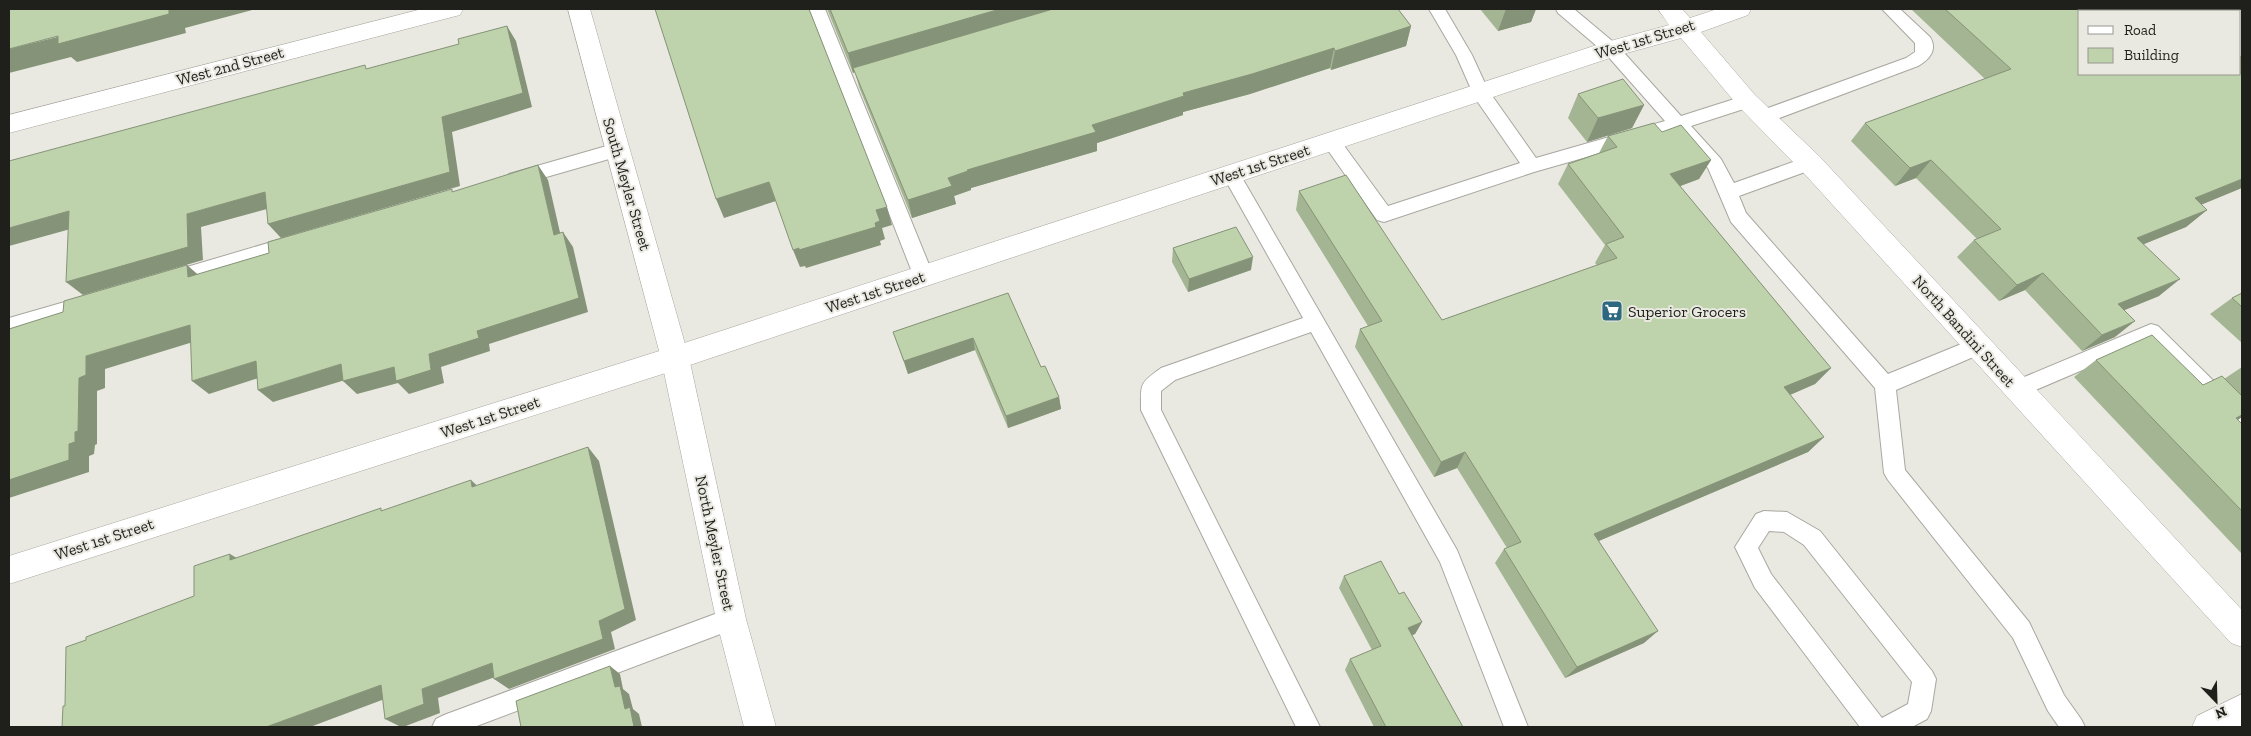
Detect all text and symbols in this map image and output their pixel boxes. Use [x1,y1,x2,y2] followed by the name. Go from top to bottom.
[2078,10,2241,75] legend
[1593,15,1697,63] street label: West 1st Street
[2124,21,2157,39] text: Road
[174,43,286,89] street label: West 2nd Street
[2124,46,2179,64] text: Building
[599,116,655,253] street label: South Meyler Street
[1208,140,1312,190] street label: West 1st Street
[823,267,927,317] street label: West 1st Street
[1909,271,2019,391] street label: North Bandini Street
[1600,299,1624,323] supermarket icon: Superior Grocers
[1628,302,1746,321] place label: Superior Grocers
[438,392,542,442] street label: West 1st Street
[691,474,739,612] street label: North Meyler Street
[52,514,156,564] street label: West 1st Street
[2191,676,2241,726] north arrow
[2212,703,2229,723] text: N

